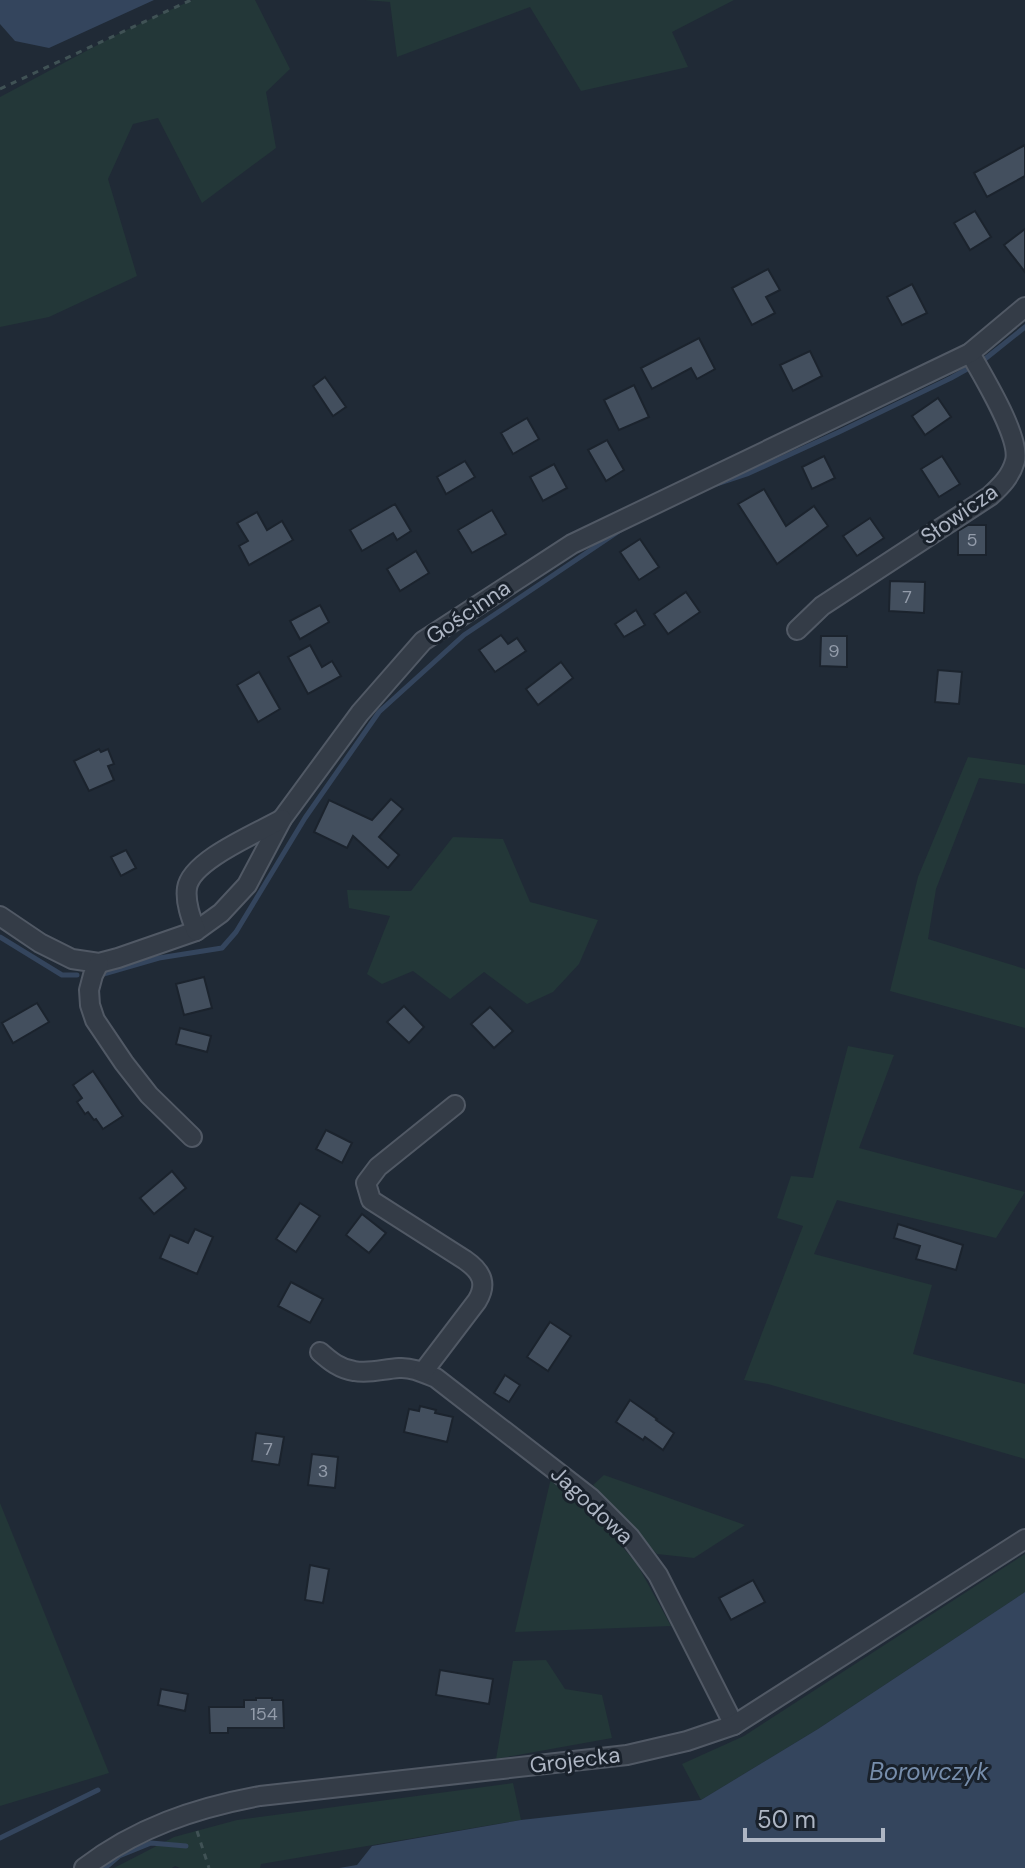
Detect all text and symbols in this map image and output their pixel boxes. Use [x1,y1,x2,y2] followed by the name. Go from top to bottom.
[915,477,1003,551] street label: Słowicza
[967,528,977,552] house number: 5
[420,573,516,651] street label: Gościnna
[902,585,912,609] house number: 7
[828,639,840,663] house number: 9
[263,1437,273,1461] house number: 7
[318,1459,328,1483] house number: 3
[545,1459,639,1551] street label: Jagodowa
[250,1702,278,1726] house number: 154
[528,1740,622,1780] street label: Grojecka
[869,1756,990,1787] water label: Borowczyk
[745,1792,883,1842] scale bar
[757,1804,816,1835] text: 50 m

